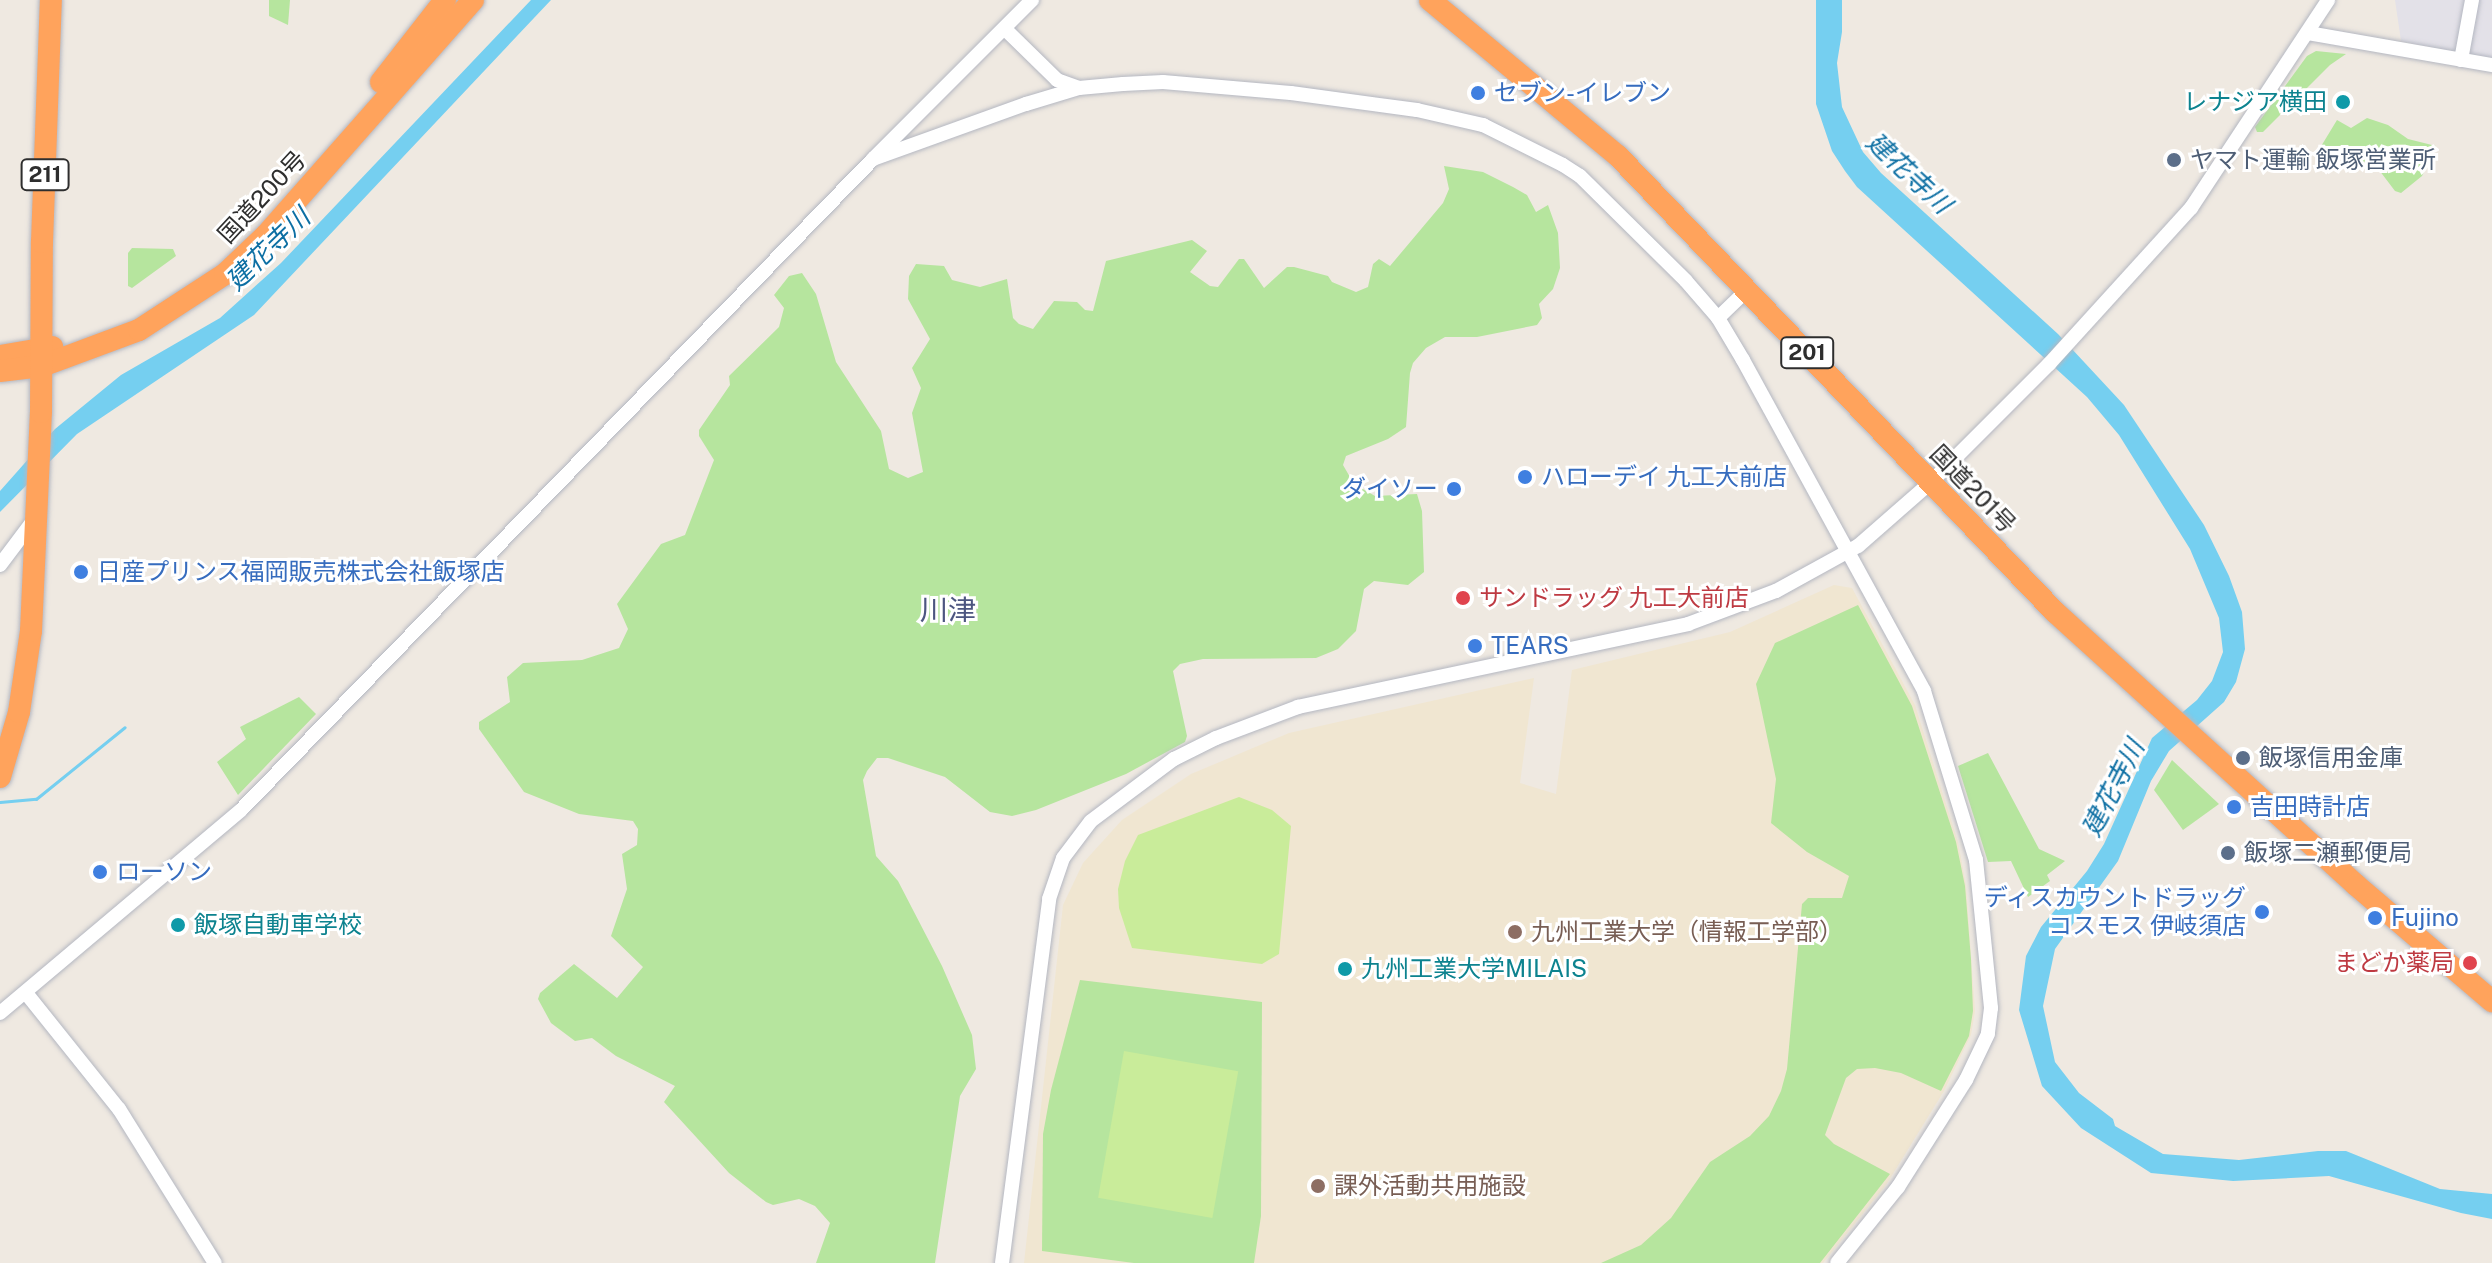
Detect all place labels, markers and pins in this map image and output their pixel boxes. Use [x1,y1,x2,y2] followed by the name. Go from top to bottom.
[1494,79,1671,107] place label: セブン-イレブン
[1469,84,1487,102] marker: セブン-イレブン
[2183,88,2327,116] place label: レナジア横田
[2334,93,2352,111] marker: レナジア横田
[2190,146,2436,174] place label: ヤマト運輸 飯塚営業所
[2165,151,2183,169] marker: ヤマト運輸 飯塚営業所
[1541,463,1787,491] place label: ハローデイ 九工大前店
[1516,468,1534,486] marker: ハローデイ 九工大前店
[1342,475,1438,503] place label: ダイソー
[1445,480,1463,498] marker: ダイソー
[97,558,505,586] place label: 日産プリンス福岡販売株式会社飯塚店
[72,563,90,581] marker: 日産プリンス福岡販売株式会社飯塚店
[1479,584,1749,612] place label: サンドラッグ 九工大前店
[1454,589,1472,607] marker: サンドラッグ 九工大前店
[1491,632,1569,660] place label: TEARS
[1466,637,1484,655] marker: TEARS
[2259,744,2403,772] place label: 飯塚信用金庫
[2234,749,2252,767] marker: 飯塚信用金庫
[2250,793,2370,821] place label: 吉田時計店
[2225,798,2243,816] marker: 吉田時計店
[2244,839,2412,867] place label: 飯塚二瀬郵便局
[2219,844,2237,862] marker: 飯塚二瀬郵便局
[116,858,212,886] place label: ローソン
[91,863,109,881] marker: ローソン
[1982,884,2246,940] place label: ディスカウントドラッグ コスモス 伊岐須店
[2253,903,2271,921] marker: ディスカウントドラッグ コスモス 伊岐須店
[2391,904,2459,932] place label: Fujino
[2366,909,2384,927] marker: Fujino
[194,911,362,939] place label: 飯塚自動車学校
[169,916,187,934] marker: 飯塚自動車学校
[1531,918,1843,946] place label: 九州工業大学（情報工学部）
[1506,923,1524,941] marker: 九州工業大学（情報工学部）
[2334,949,2454,977] place label: まどか薬局
[2461,954,2479,972] marker: まどか薬局
[1361,955,1587,983] place label: 九州工業大学MILAIS
[1336,960,1354,978] marker: 九州工業大学MILAIS
[1334,1172,1526,1200] place label: 課外活動共用施設
[1309,1177,1327,1195] marker: 課外活動共用施設

